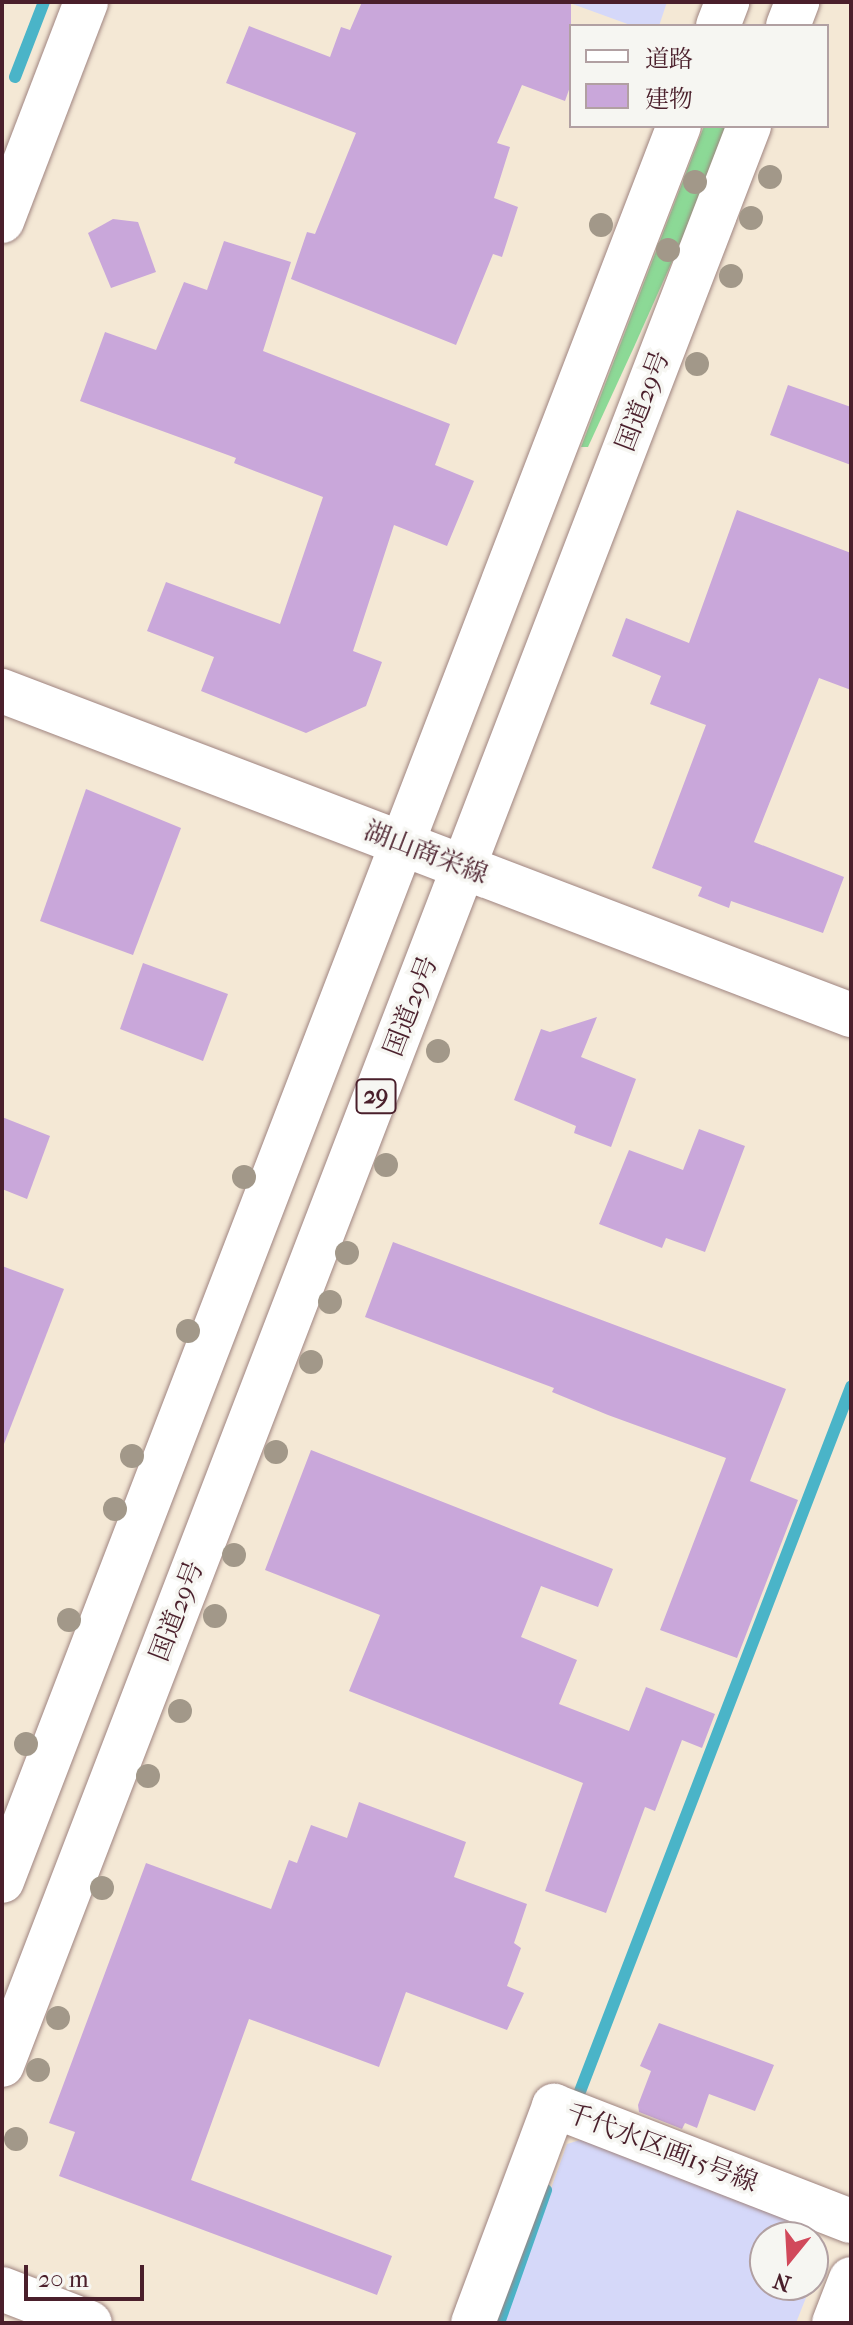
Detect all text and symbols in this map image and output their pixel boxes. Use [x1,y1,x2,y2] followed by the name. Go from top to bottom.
[569,24,829,128] legend
[645,45,693,73] text: 道路
[645,85,693,113] text: 建物
[610,346,676,456] street label: 国道29号
[360,815,492,891] street label: 湖山商栄線
[378,951,444,1061] street label: 国道29号
[354,1076,398,1116] road number: 29
[144,1556,210,1666] street label: 国道29号
[562,2097,762,2199] street label: 千代水区画15号線
[749,2221,829,2301] north arrow
[28,2249,148,2299] scale bar
[38,2265,89,2293] text: 20 m
[770,2267,794,2297] text: N

